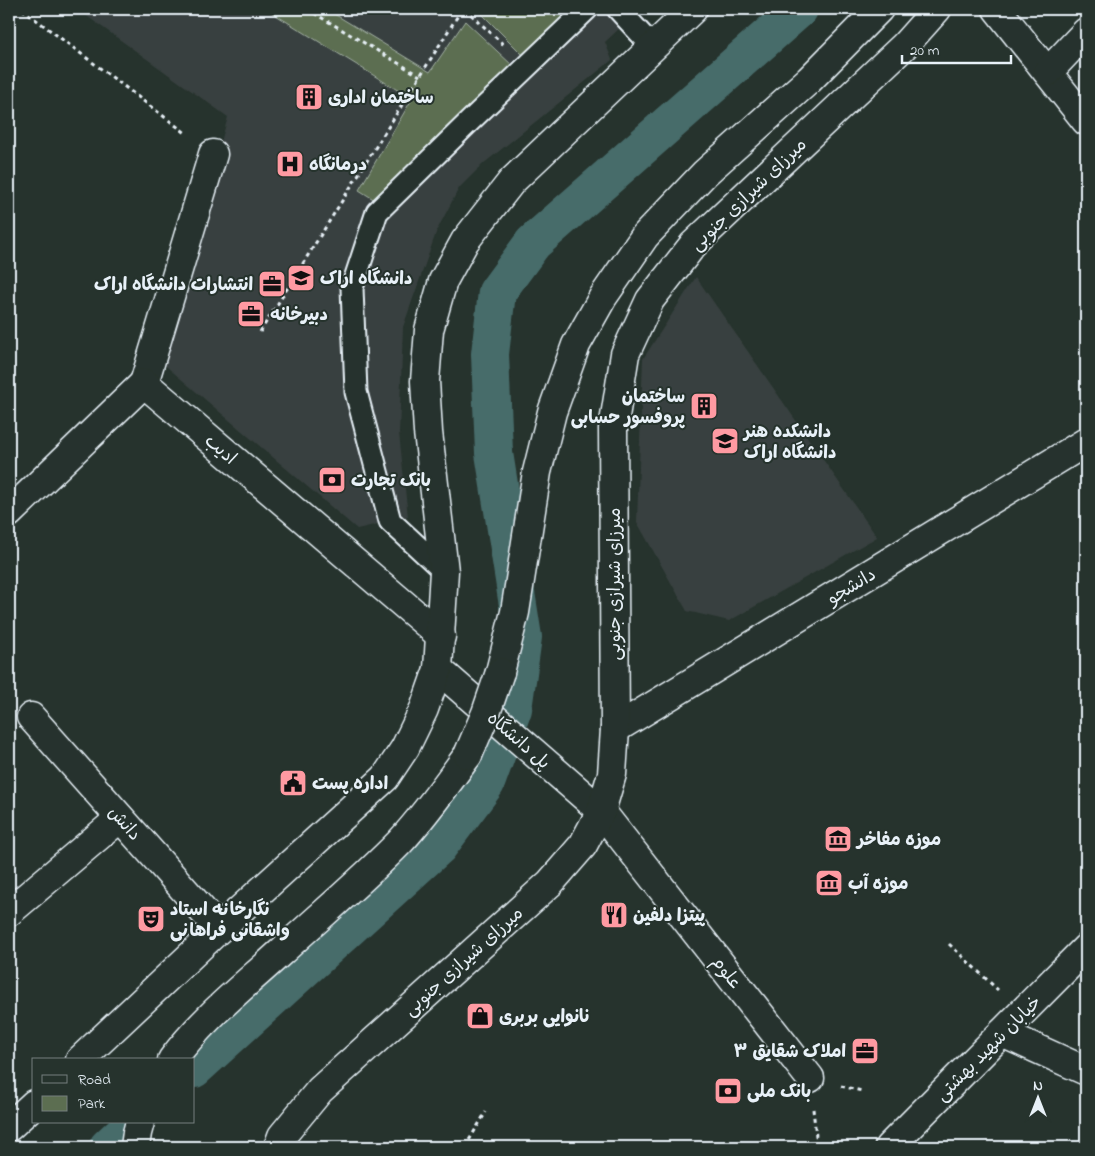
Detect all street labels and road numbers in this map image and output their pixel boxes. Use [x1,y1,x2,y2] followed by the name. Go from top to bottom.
[685,133,813,258] street label: میرزای شیرازی جنوبی
[198,429,242,472] street label: ادیب
[603,507,629,661] street label: میرزای شیرازی جنوبی
[822,563,882,613] street label: دانشجو
[480,707,555,776] street label: پل دانشگاه
[101,801,146,848] street label: دانش
[399,902,530,1023] street label: میرزای شیرازی جنوبی
[704,951,747,995] street label: علوم
[930,990,1048,1108] street label: خیابان شهید بهشتی

